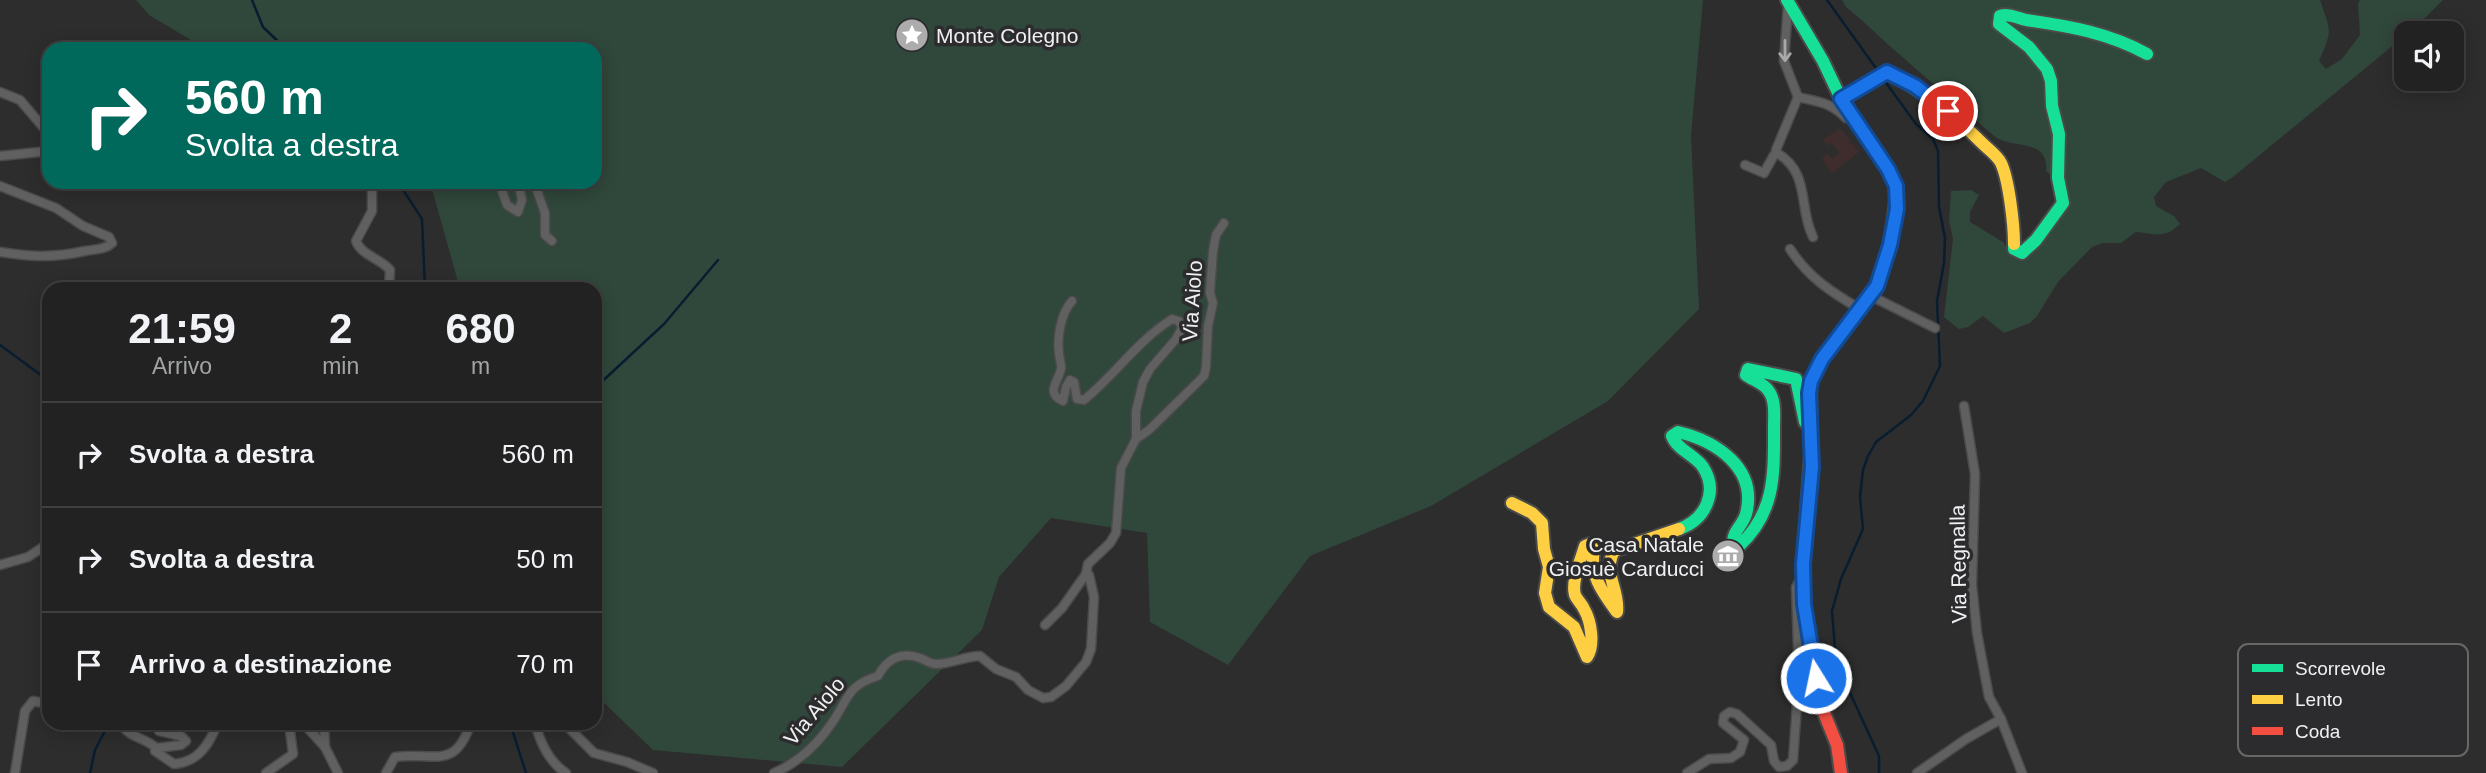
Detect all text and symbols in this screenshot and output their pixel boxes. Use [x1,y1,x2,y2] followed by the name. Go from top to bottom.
[893,16,931,54] place icon: Monte Colegno
[2394,21,2464,91] map controls
[2394,21,2464,91] button: sound
[936,24,1078,47] place label: Monte Colegno
[1778,39,1792,62] one-way arrow
[70,70,161,161] icon: right
[185,70,324,124] text: 560 m
[1918,81,1978,141] pin
[1929,92,1967,130] icon: arrive
[185,127,398,163] text: Svolta a destra
[1178,260,1206,342] street label: Via Aiolo
[128,305,236,352] text: 21:59
[329,305,352,352] text: 2
[446,305,516,352] text: 680
[152,353,212,379] text: Arrivo
[322,353,359,379] text: min
[471,353,490,379] text: m
[70,436,108,474] icon: right
[129,439,314,469] text: Svolta a destra
[502,439,574,469] text: 560 m
[1945,504,1971,624] street label: Via Regnalla
[1549,533,1704,580] place label: Casa Natale Giosuè Carducci
[1709,537,1747,575] museum icon: Casa Natale Giosuè Carducci
[70,541,108,579] icon: right
[129,544,314,574] text: Svolta a destra
[516,544,574,574] text: 50 m
[1779,641,1853,715] position arrow
[2238,644,2468,756] legend
[70,646,108,684] icon: arrive
[129,649,392,679] text: Arrivo a destinazione
[516,649,574,679] text: 70 m
[2295,658,2386,679] text: Scorrevole
[779,672,849,750] street label: Via Aiolo
[2295,689,2343,710] text: Lento
[2295,721,2341,742] text: Coda

